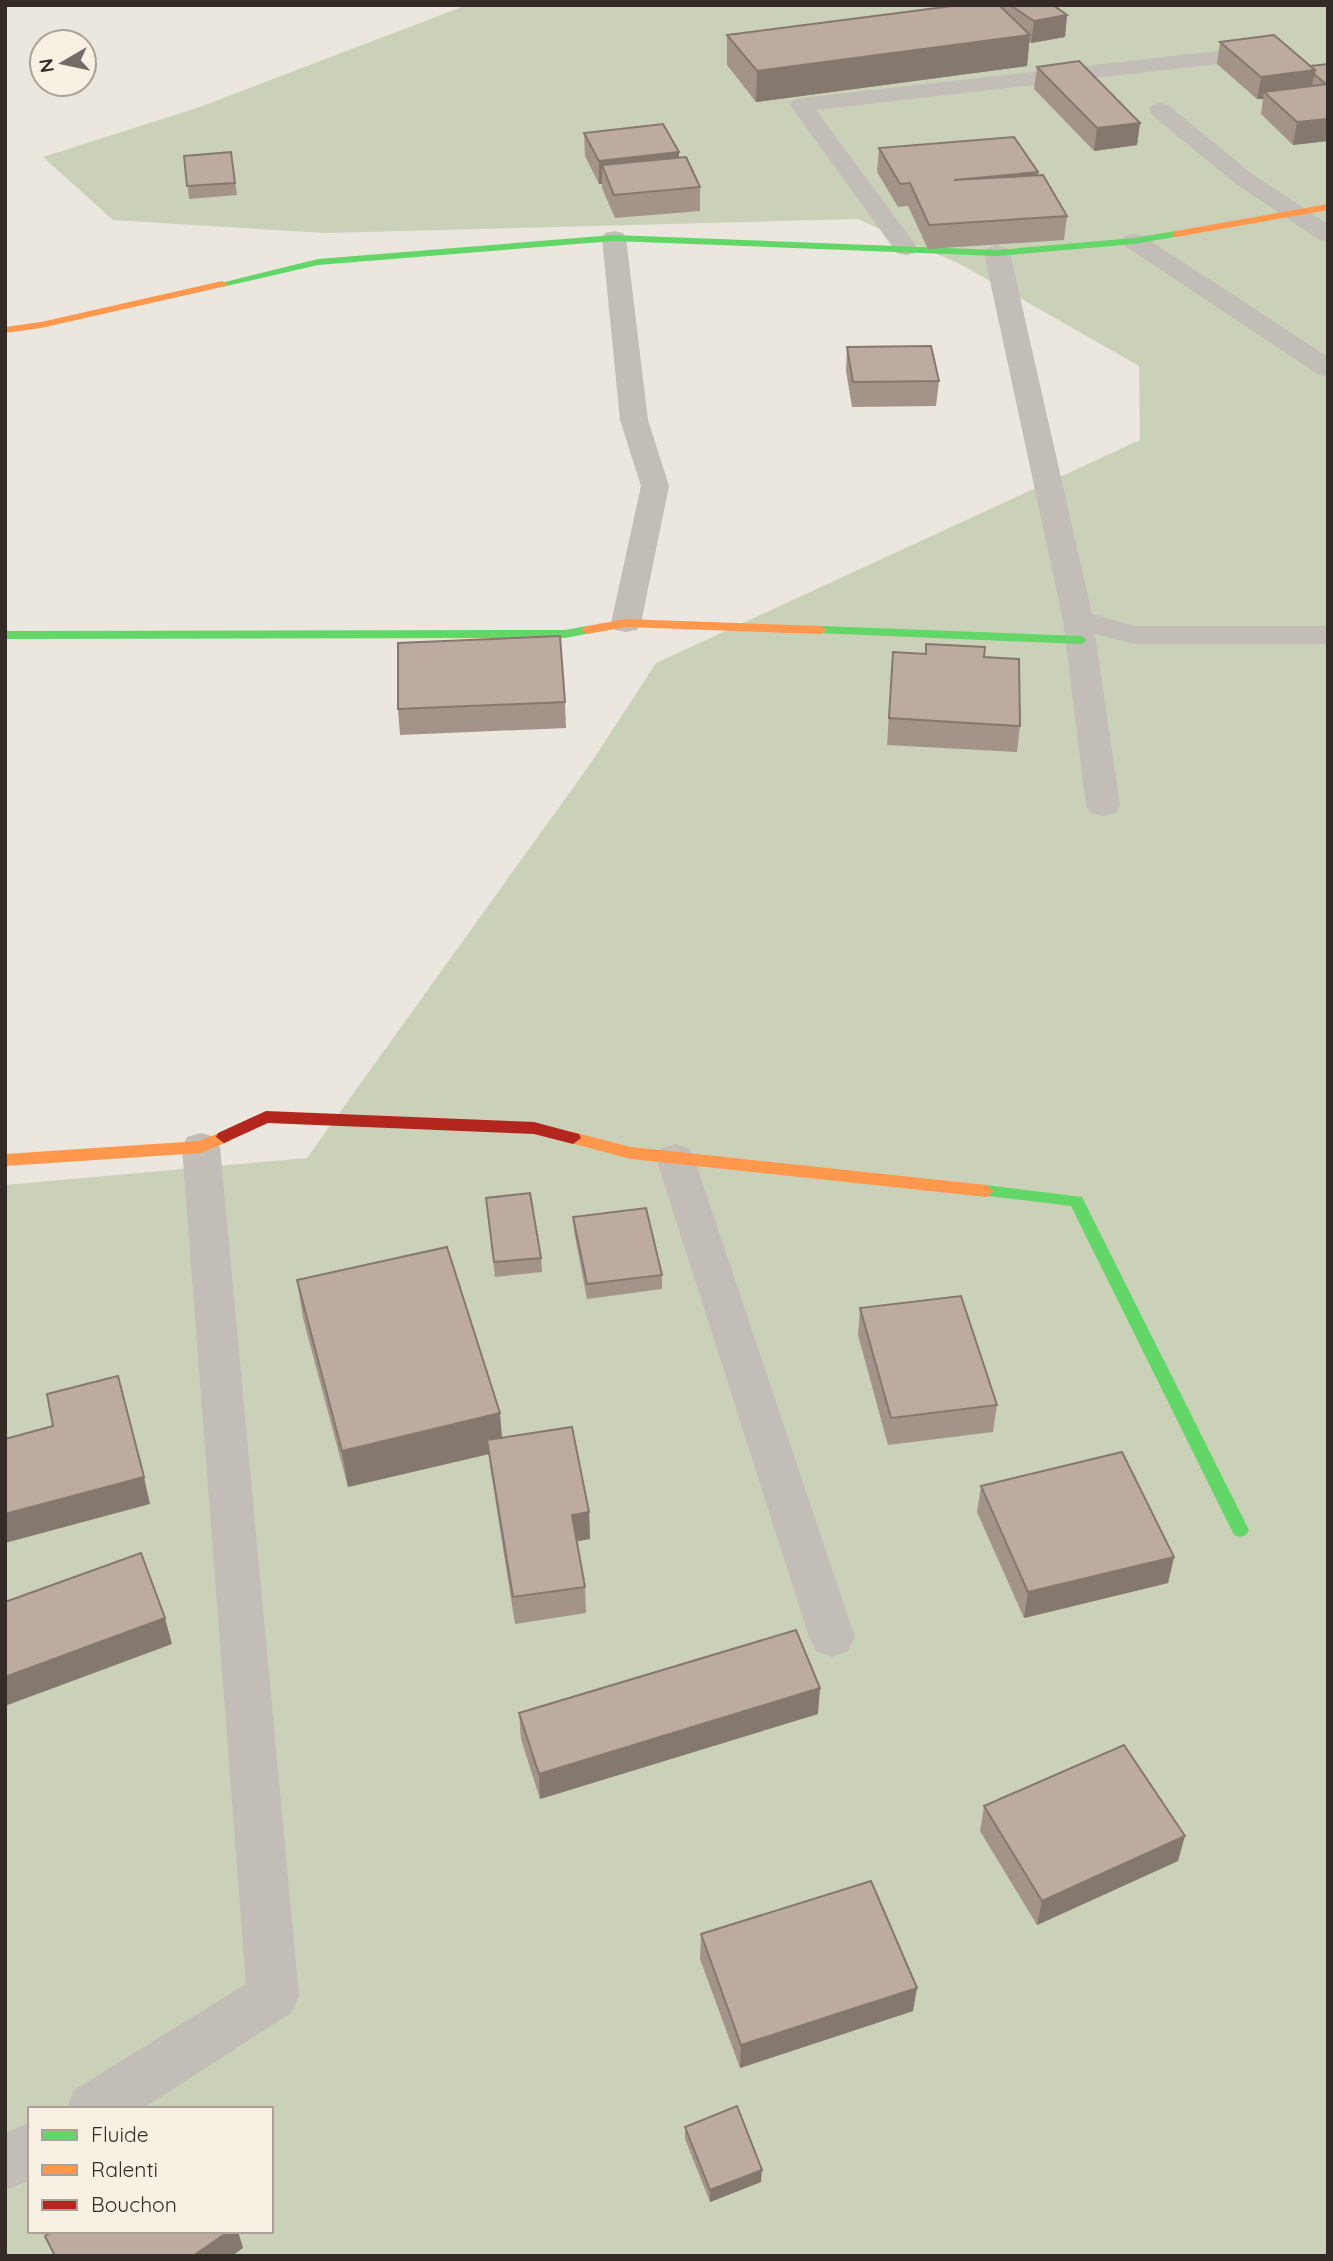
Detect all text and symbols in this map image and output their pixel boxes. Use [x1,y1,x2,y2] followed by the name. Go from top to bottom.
[28,28,98,98] north arrow
[33,57,59,74] text: N
[28,2107,273,2233] legend
[91,2121,149,2147] text: Fluide
[91,2156,158,2182] text: Ralenti
[91,2191,177,2217] text: Bouchon

